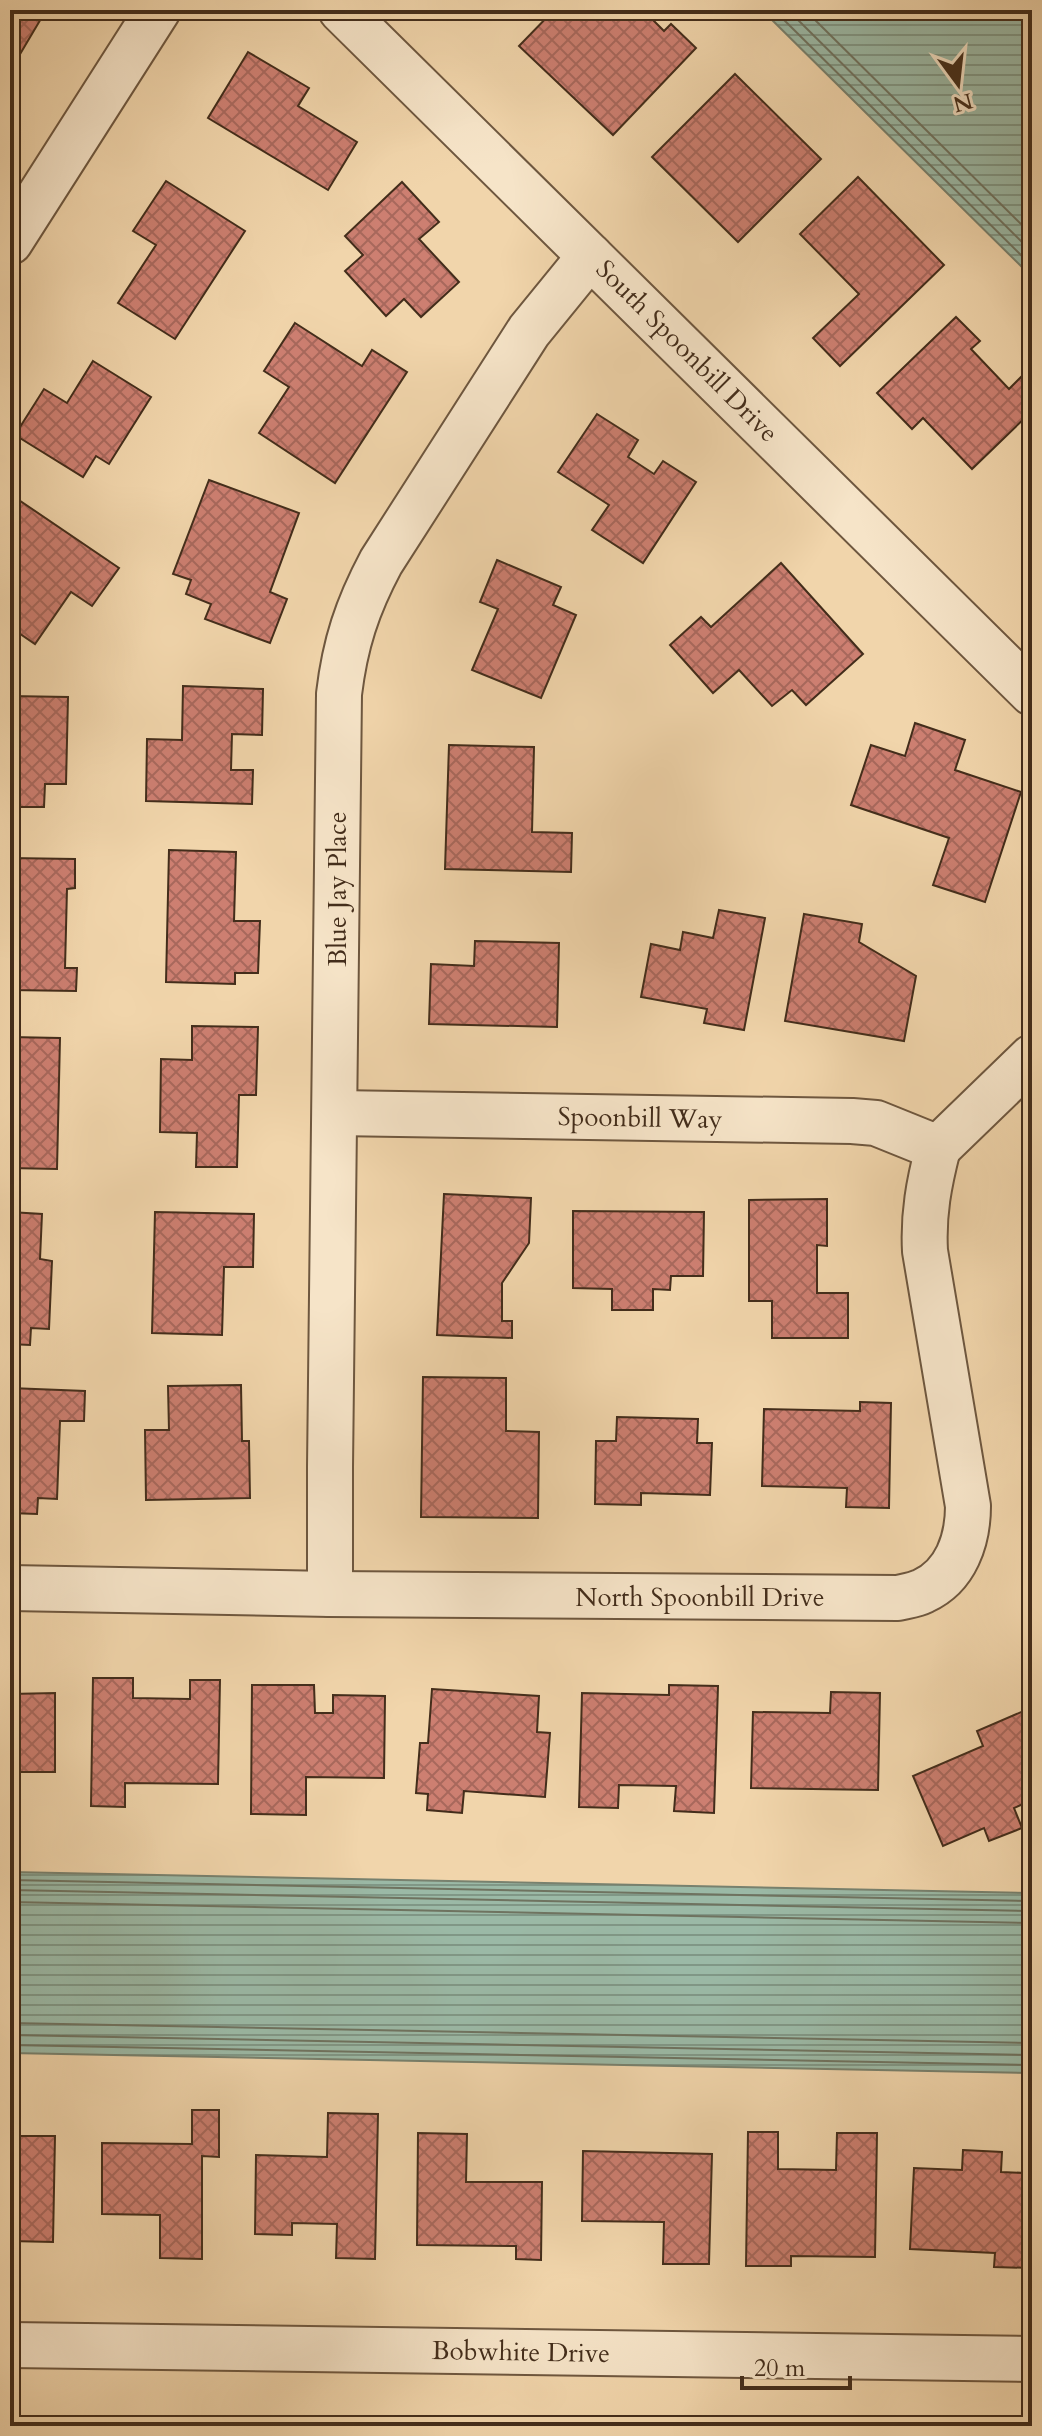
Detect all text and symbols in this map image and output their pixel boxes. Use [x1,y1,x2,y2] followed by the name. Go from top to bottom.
[918,44,998,124] north arrow
[950,85,976,119] text: N
[588,252,786,450] street label: South Spoonbill Drive
[320,812,355,966] street label: Blue Jay Place
[557,1099,723,1137] street label: Spoonbill Way
[575,1580,825,1615] street label: North Spoonbill Drive
[432,2333,610,2371] street label: Bobwhite Drive
[742,2340,850,2390] scale bar
[754,2352,806,2385] text: 20 m

